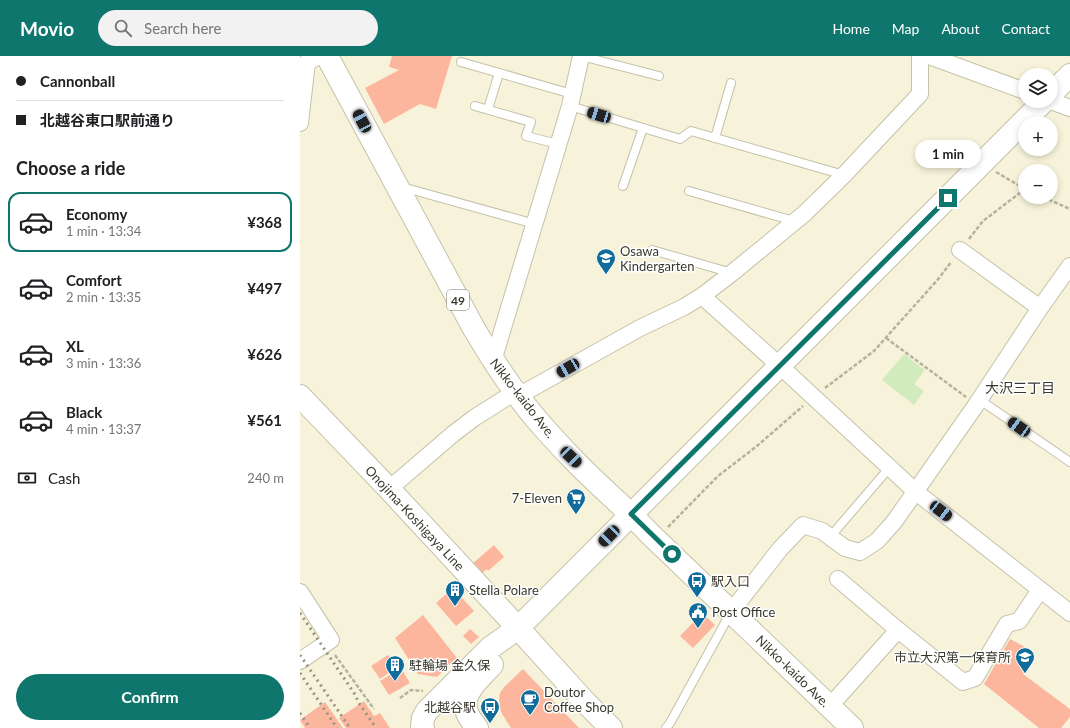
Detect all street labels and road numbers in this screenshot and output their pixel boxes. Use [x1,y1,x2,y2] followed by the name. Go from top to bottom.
[447,290,469,310] road number: 49
[487,355,559,441] street label: Nikko-kaido Ave.
[362,462,468,574] street label: Onojima-Koshigaya Line
[753,632,833,710] street label: Nikko-kaido Ave.

